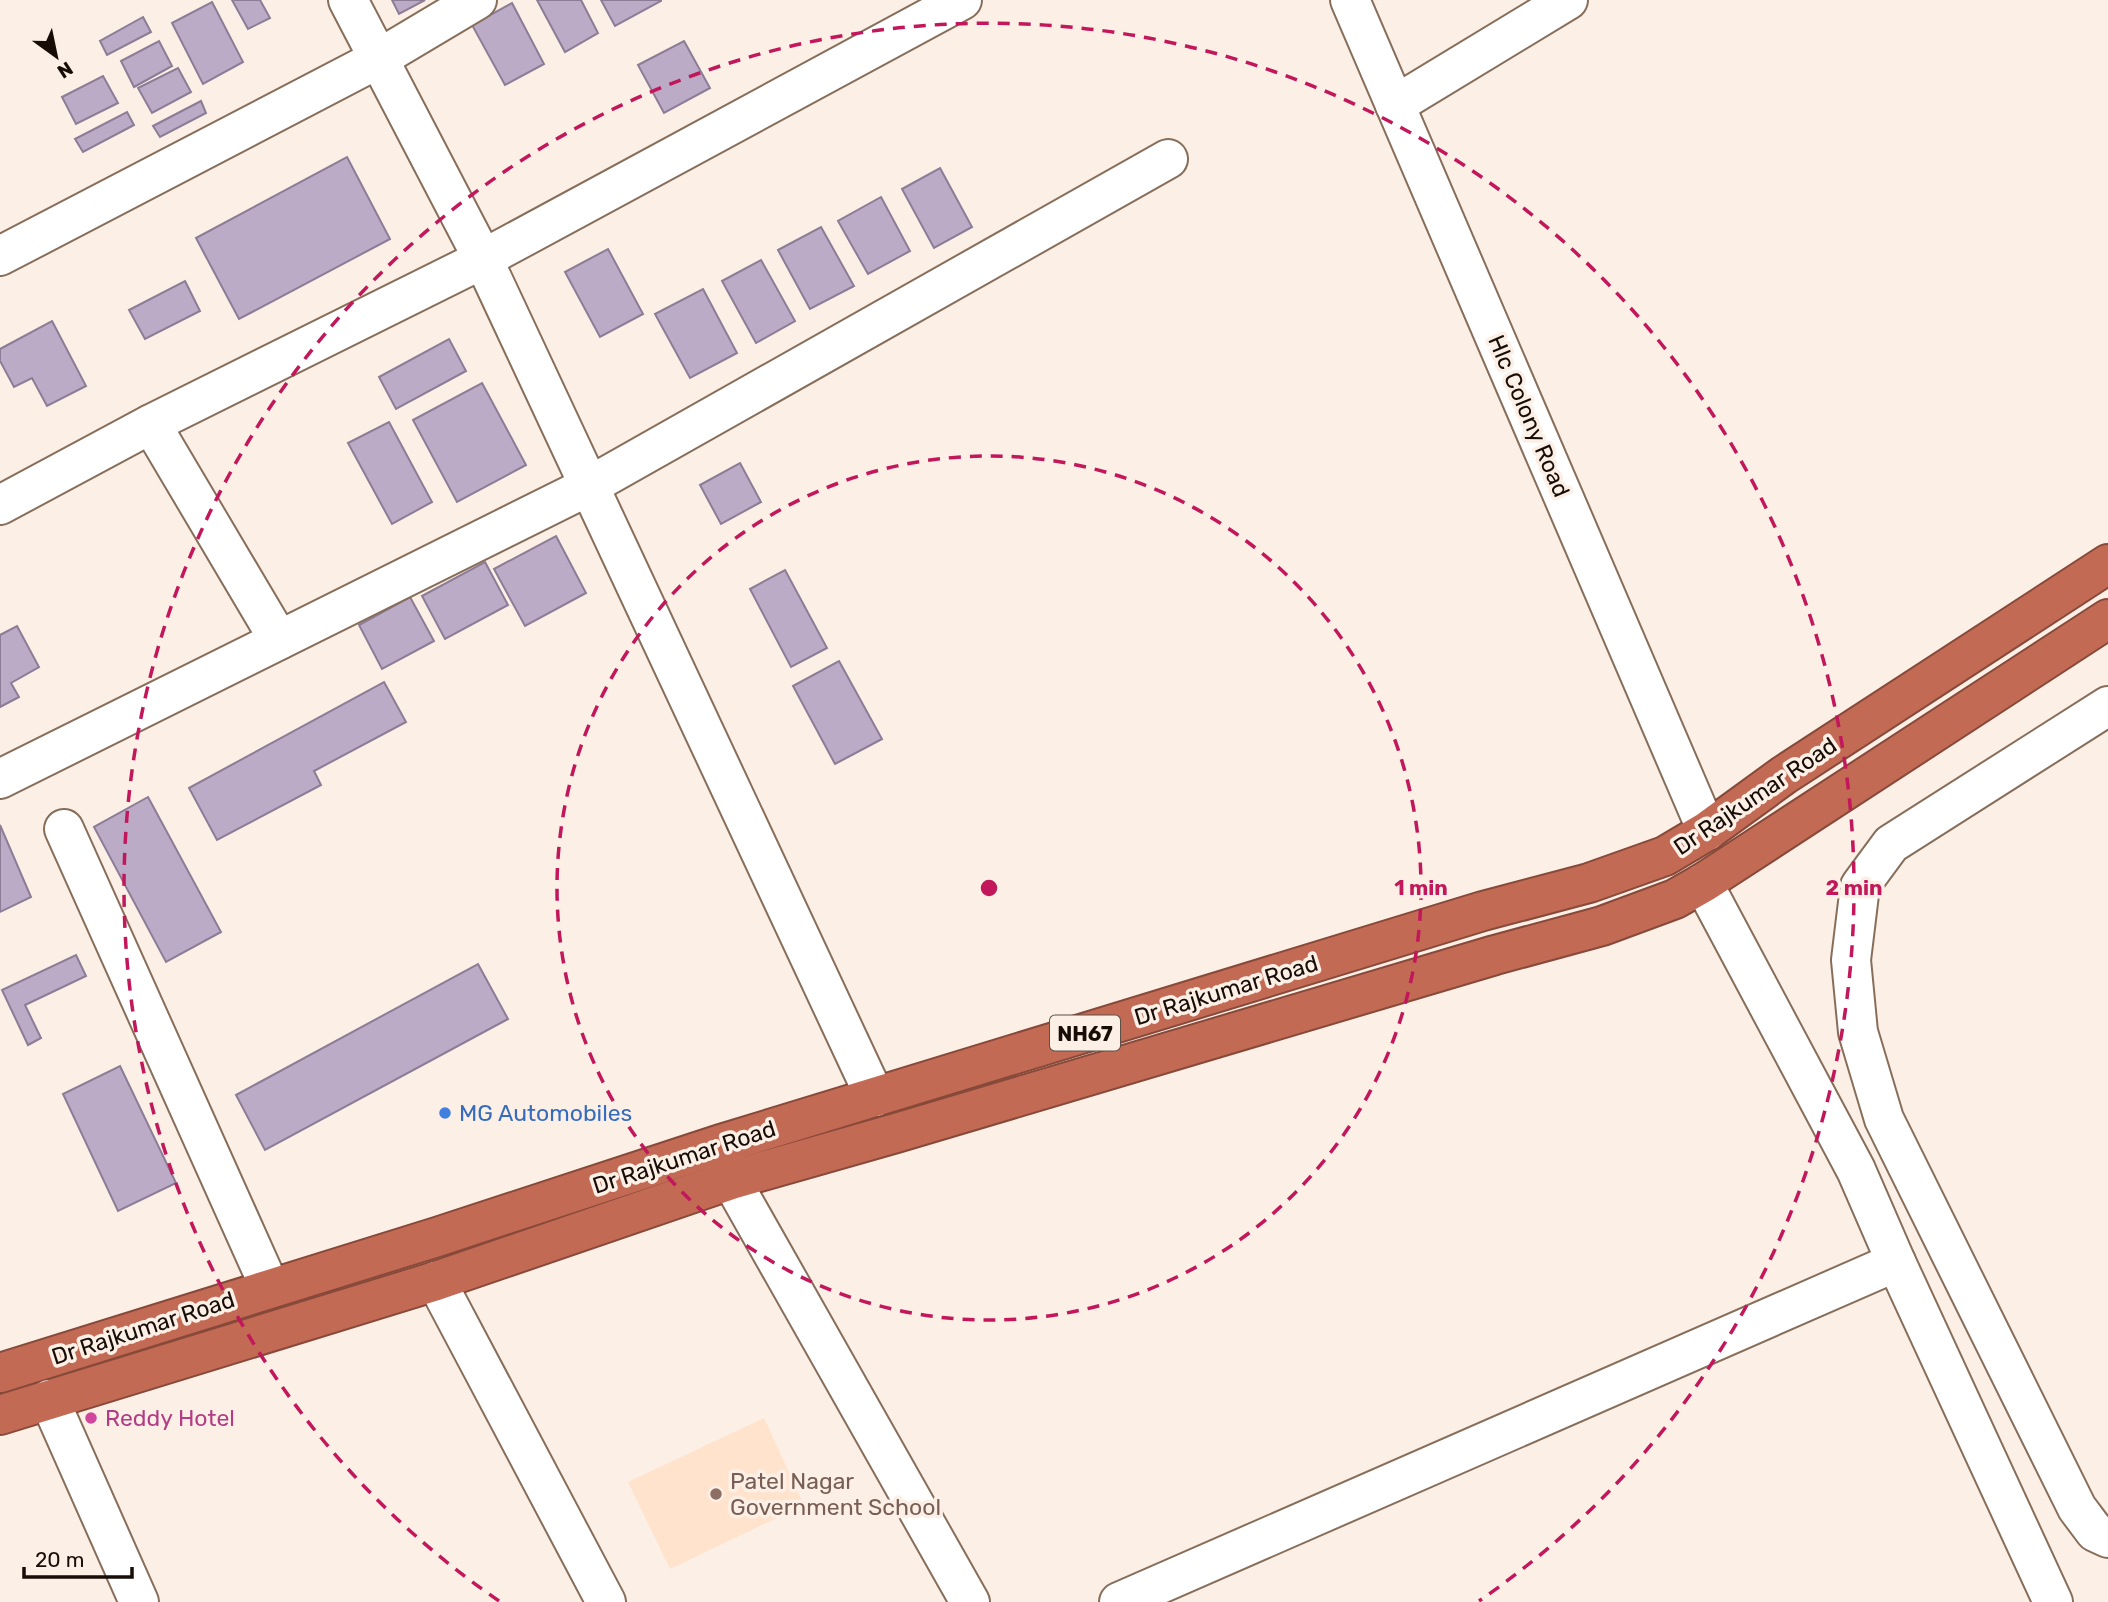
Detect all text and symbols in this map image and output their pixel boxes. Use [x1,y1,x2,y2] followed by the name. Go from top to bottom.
[21,21,91,91] north arrow
[53,56,77,83] text: N
[1482,331,1576,501] street label: Hlc Colony Road
[1668,731,1842,861] street label: Dr Rajkumar Road
[1394,875,1448,900] text: 1 min
[1826,875,1882,900] text: 2 min
[977,876,1001,900] centre of rings
[1131,949,1321,1031] street label: Dr Rajkumar Road
[1050,1016,1120,1050] road number: NH67
[459,1099,632,1127] place label: MG Automobiles
[437,1105,453,1121] marker: MG Automobiles
[589,1114,779,1200] street label: Dr Rajkumar Road
[48,1285,238,1371] street label: Dr Rajkumar Road
[105,1404,235,1432] place label: Reddy Hotel
[83,1410,99,1426] marker: Reddy Hotel
[730,1467,941,1521] place label: Patel Nagar Government School
[708,1486,724,1502] marker: Patel Nagar Government School
[24,1536,133,1580] scale bar
[35,1547,84,1572] text: 20 m

